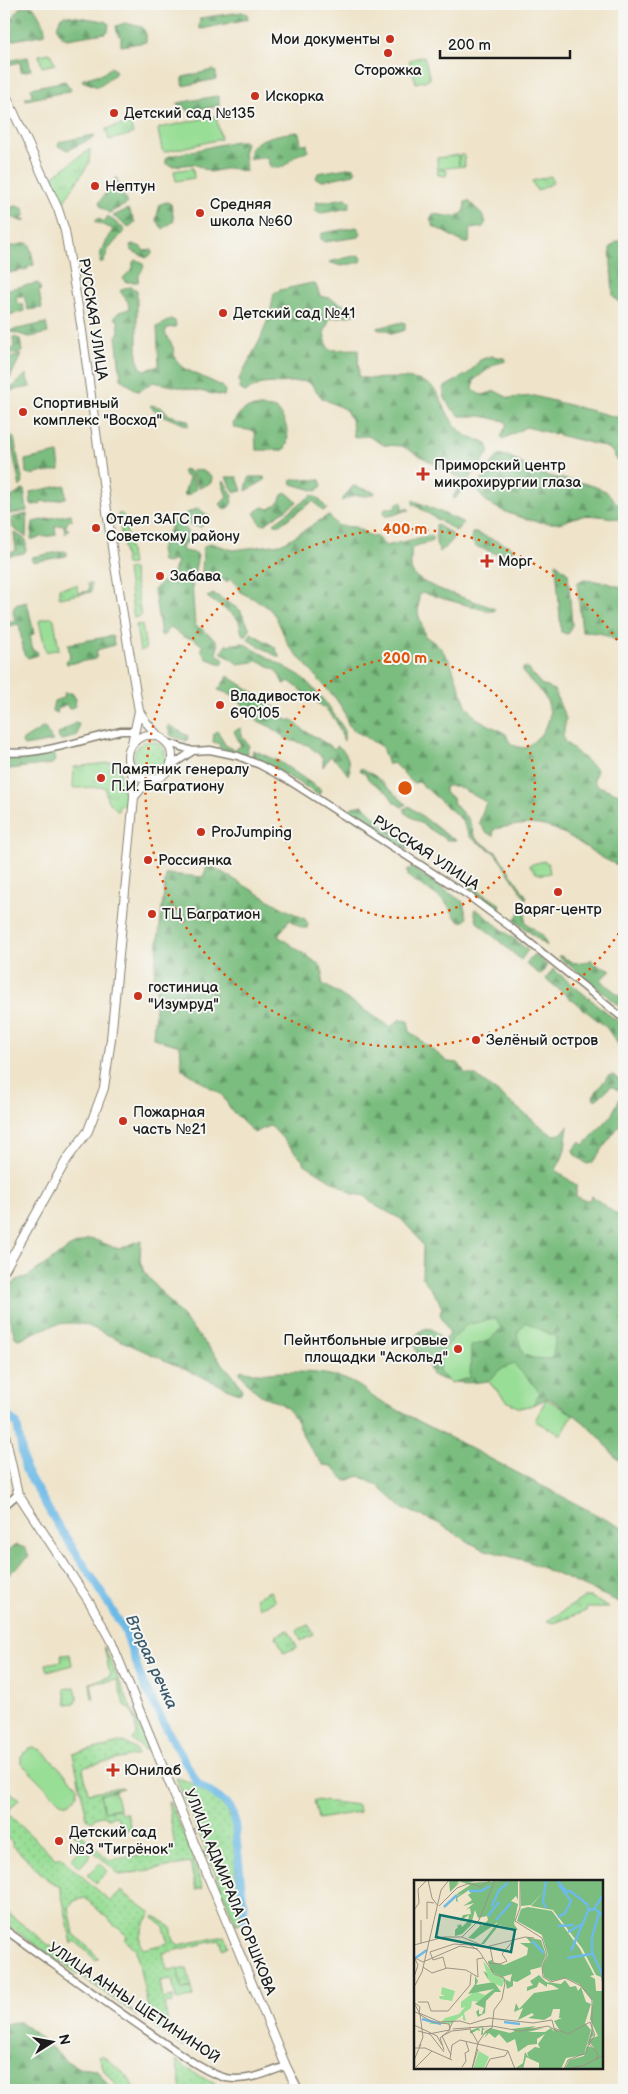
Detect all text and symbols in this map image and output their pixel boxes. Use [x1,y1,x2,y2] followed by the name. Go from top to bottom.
[440,28,570,60] scale bar
[271,30,380,49] place label: Мои документы
[384,33,396,45] marker: Мои документы
[448,36,491,55] text: 200 m
[382,47,394,59] marker: Сторожка
[354,61,422,80] place label: Сторожка
[265,87,324,106] place label: Искорка
[249,90,261,102] marker: Искорка
[124,104,255,123] place label: Детский сад №135
[108,107,120,119] marker: Детский сад №135
[105,177,156,196] place label: Нептун
[89,180,101,192] marker: Нептун
[210,195,293,231] place label: Средняя школа №60
[194,207,206,219] marker: Средняя школа №60
[74,256,112,382] street label: РУССКАЯ УЛИЦА
[233,304,355,323] place label: Детский сад №41
[217,307,229,319] marker: Детский сад №41
[33,394,162,430] place label: Спортивный комплекс "Восход"
[17,406,29,418] marker: Спортивный комплекс "Восход"
[434,456,581,492] place label: Приморский центр микрохирургии глаза
[416,467,430,481] marker: Приморский центр микрохирургии глаза
[106,510,240,546] place label: Отдел ЗАГС по Советскому району
[383,520,427,539] text: 400 m
[90,522,102,534] marker: Отдел ЗАГС по Советскому району
[498,552,533,571] place label: Морг
[480,554,494,568] marker: Морг
[170,567,222,586] place label: Забава
[154,570,166,582] marker: Забава
[383,649,427,668] text: 200 m
[230,687,320,723] place label: Владивосток 690105
[214,699,226,711] marker: Владивосток 690105
[111,760,249,796] place label: Памятник генералу П.И. Багратиону
[95,772,107,784] marker: Памятник генералу П.И. Багратиону
[396,779,414,797] centre of rings
[369,811,484,895] street label: РУССКАЯ УЛИЦА
[211,823,292,842] place label: ProJumping
[195,826,207,838] marker: ProJumping
[158,851,232,870] place label: Россиянка
[142,854,154,866] marker: Россиянка
[552,886,564,898] marker: Варяг-центр
[514,900,602,919] place label: Варяг-центр
[162,905,260,924] place label: ТЦ Багратион
[146,908,158,920] marker: ТЦ Багратион
[148,978,219,1014] place label: гостиница "Изумруд"
[132,990,144,1002] marker: гостиница "Изумруд"
[486,1031,598,1050] place label: Зелёный остров
[470,1034,482,1046] marker: Зелёный остров
[133,1103,206,1139] place label: Пожарная часть №21
[117,1115,129,1127] marker: Пожарная часть №21
[283,1331,448,1367] place label: Пейнтбольные игровые площадки "Аскольд"
[452,1343,464,1355] marker: Пейнтбольные игровые площадки "Аскольд"
[121,1612,181,1712] water label: Вторая речка
[124,1761,181,1780] place label: Юнилаб
[106,1763,120,1777] marker: Юнилаб
[180,1786,280,1999] street label: УЛИЦА АДМИРАЛА ГОРШКОВА
[69,1823,174,1859] place label: Детский сад №3 "Тигрёнок"
[53,1835,65,1847] marker: Детский сад №3 "Тигрёнок"
[414,1880,603,2069] inset map
[44,1938,224,2068] street label: УЛИЦА АННЫ ЩЕТИНИНОЙ
[28,2016,78,2066] north arrow
[55,2033,74,2046] text: N

